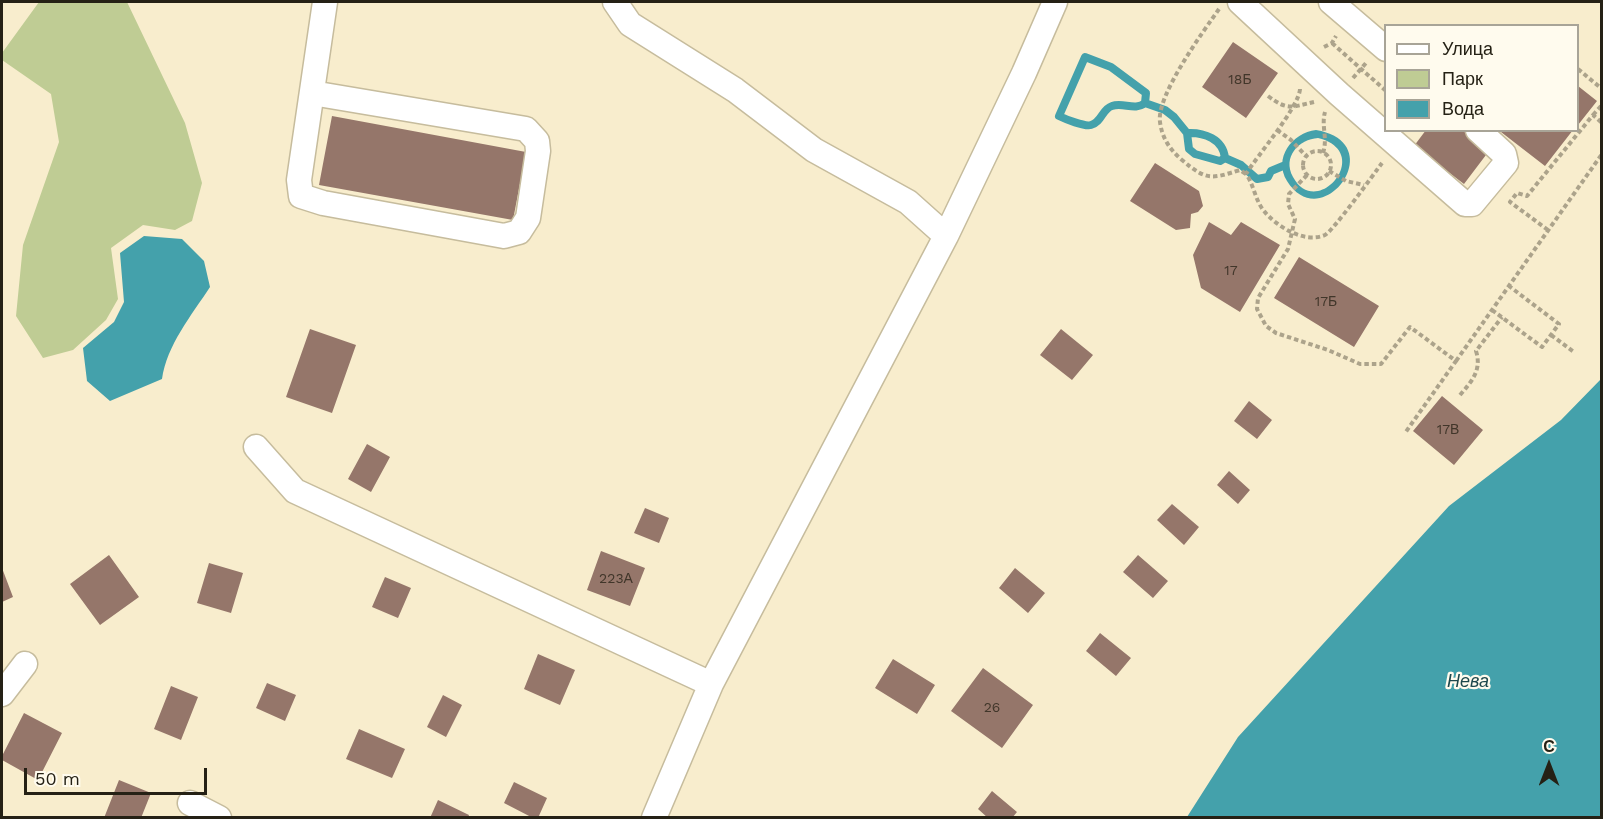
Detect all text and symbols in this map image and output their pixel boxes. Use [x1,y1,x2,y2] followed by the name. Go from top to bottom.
[1384,24,1579,132] legend
[1442,38,1493,59] text: Улица
[1442,68,1483,89] text: Парк
[1228,72,1252,88] house number: 18Б
[1442,98,1484,119] text: Вода
[1224,263,1238,279] house number: 17
[1315,294,1337,310] house number: 17Б
[1437,422,1459,438] house number: 17В
[599,571,633,587] house number: 223А
[1447,671,1489,693] water label: Нева
[984,700,1000,716] house number: 26
[1519,735,1579,795] north arrow
[1543,737,1555,756] text: С
[27,756,210,794] scale bar
[35,768,80,789] text: 50 m

